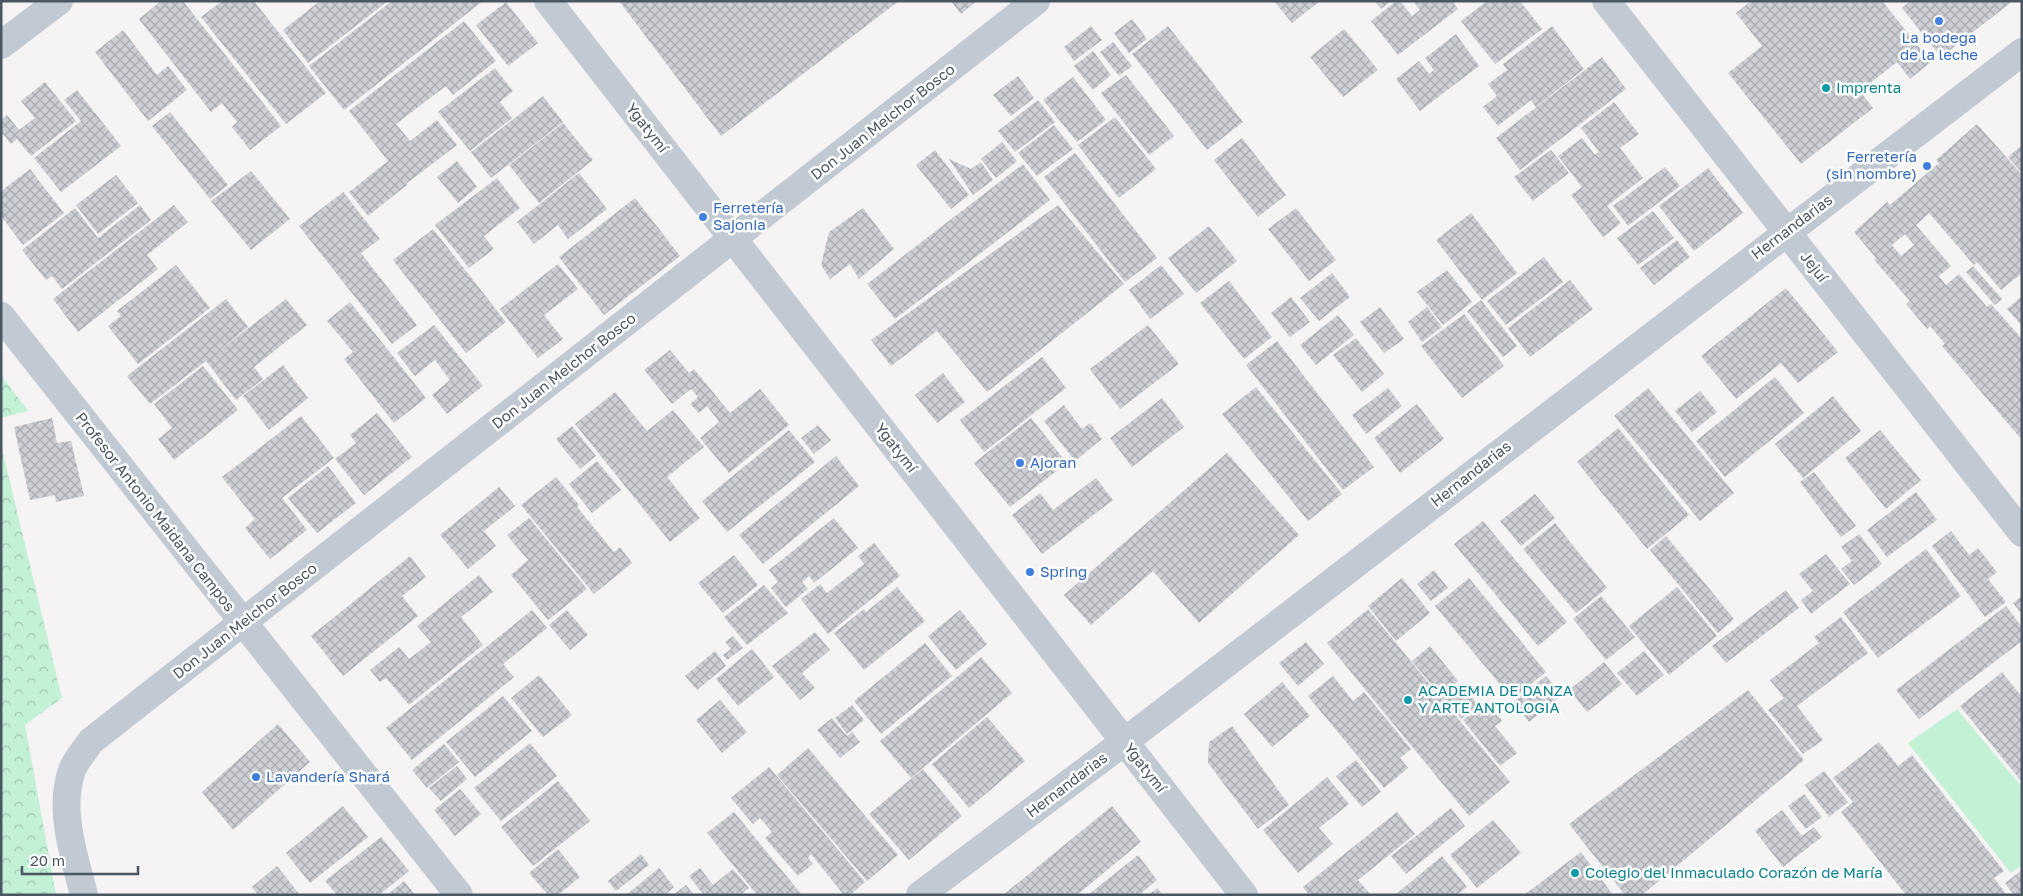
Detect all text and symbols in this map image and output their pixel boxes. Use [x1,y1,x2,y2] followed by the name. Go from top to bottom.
[1933,15,1945,27] marker: La bodega de la leche
[1900,28,1978,63] place label: La bodega de la leche
[807,59,958,183] street label: Don Juan Melchor Bosco
[1836,78,1901,96] place label: Imprenta
[1820,82,1832,94] marker: Imprenta
[623,99,673,157] street label: Ygatymí
[1826,147,1917,182] place label: Ferretería (sin nombre)
[1921,160,1933,172] marker: Ferretería (sin nombre)
[1747,190,1836,263] street label: Hernandarias
[713,198,784,233] place label: Ferretería Sajonia
[697,211,709,223] marker: Ferretería Sajonia
[1797,247,1833,286] street label: Jejuí
[488,308,639,432] street label: Don Juan Melchor Bosco
[72,408,239,615] street label: Profesor Antonio Maidana Campos
[872,419,922,477] street label: Ygatymí
[1427,436,1514,510] street label: Hernandarias
[1030,453,1076,471] place label: Ajoran
[1014,457,1026,469] marker: Ajoran
[169,558,320,682] street label: Don Juan Melchor Bosco
[1040,562,1087,580] place label: Spring
[1024,566,1036,578] marker: Spring
[1418,681,1573,716] place label: ACADEMIA DE DANZA Y ARTE ANTOLOGIA
[1402,694,1414,706] marker: ACADEMIA DE DANZA Y ARTE ANTOLOGIA
[1121,739,1171,797] street label: Ygatymí
[1022,748,1111,821] street label: Hernandarias
[266,767,390,785] place label: Lavandería Shará
[250,771,262,783] marker: Lavandería Shará
[22,844,139,876] scale bar
[30,851,65,869] text: 20 m
[1585,863,1883,881] place label: Colegio del Inmaculado Corazón de María
[1569,867,1581,879] marker: Colegio del Inmaculado Corazón de María

